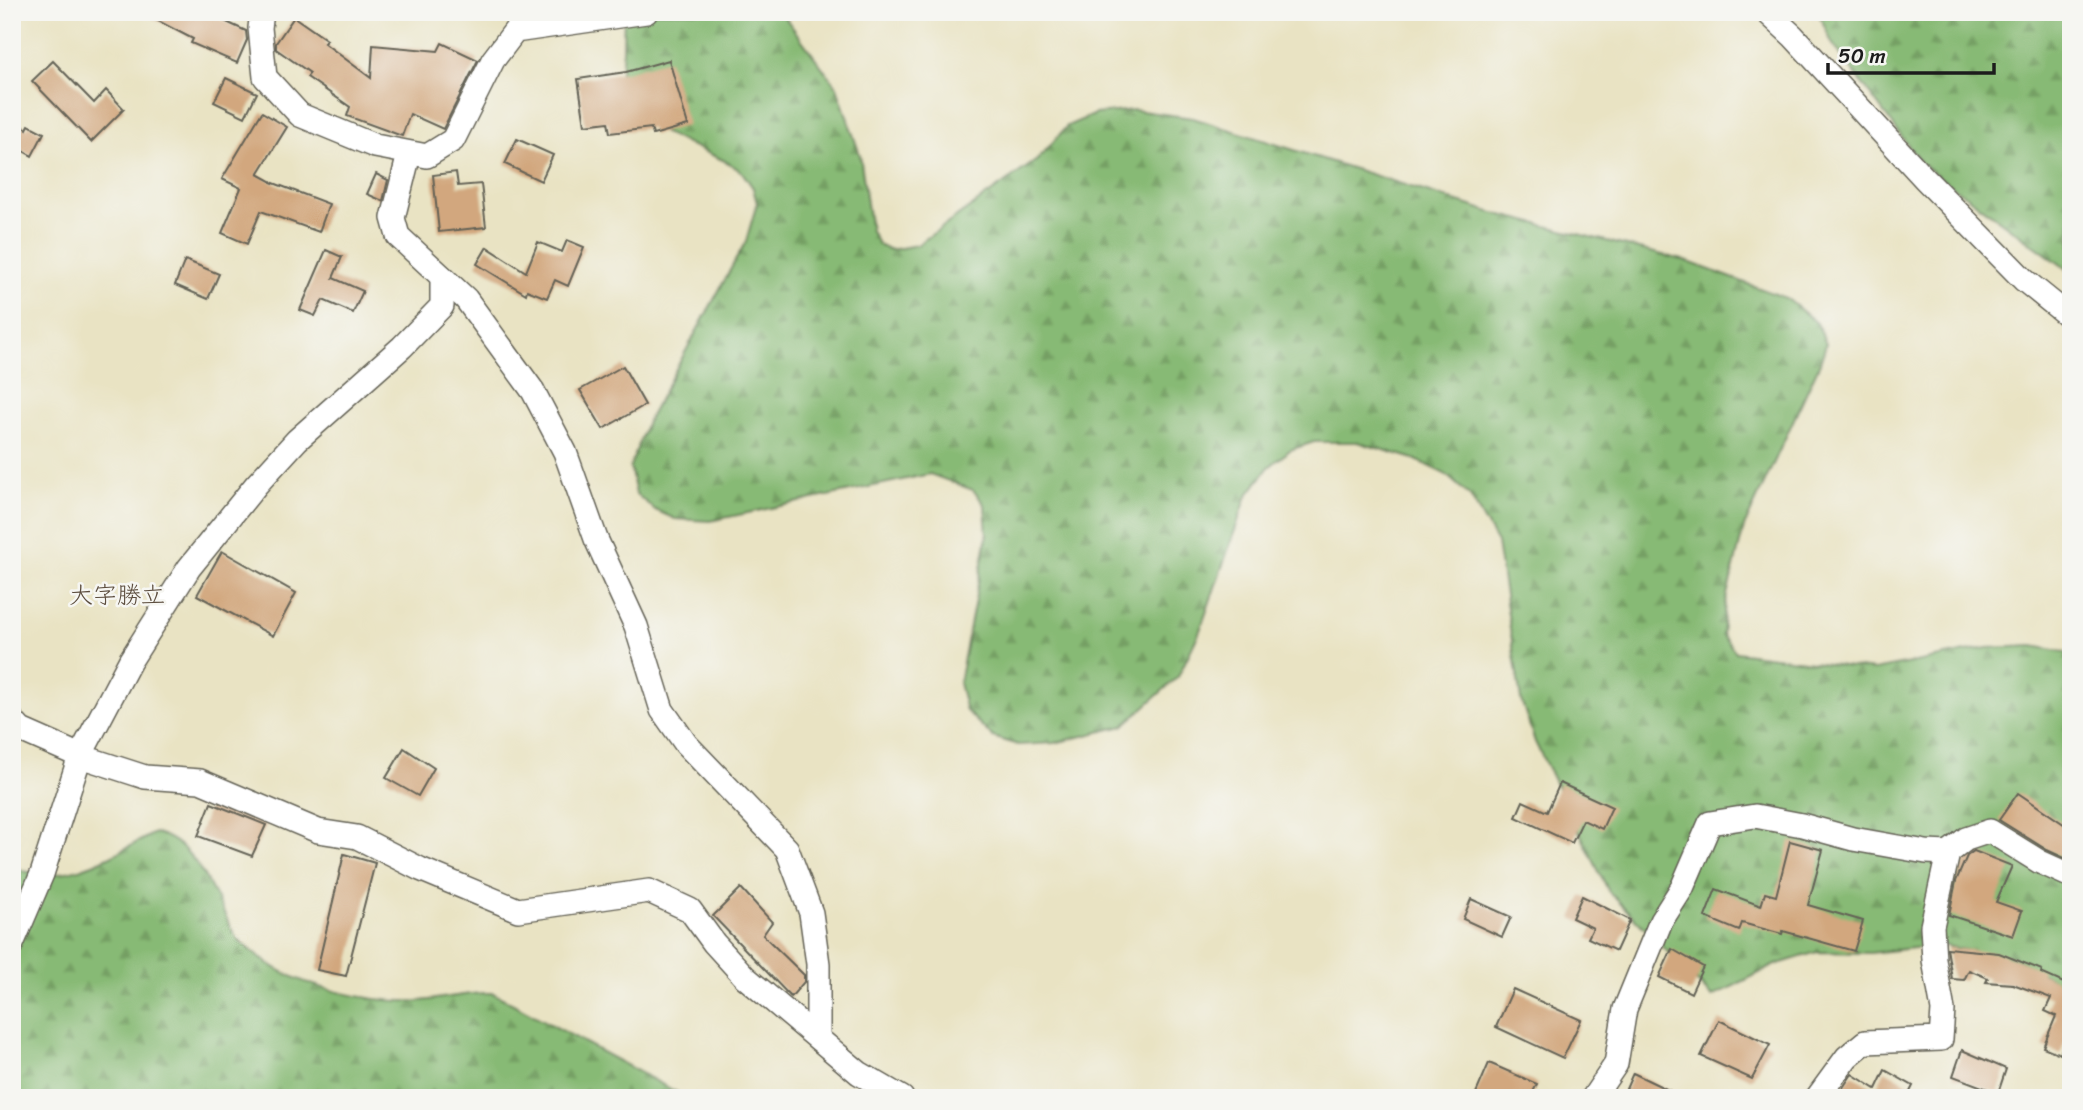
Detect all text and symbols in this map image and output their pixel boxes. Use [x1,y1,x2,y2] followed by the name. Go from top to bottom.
[1828,32,1994,76] scale bar
[1838,37,1886,75] text: 50 m
[69,574,165,616] district label: 大字勝立

